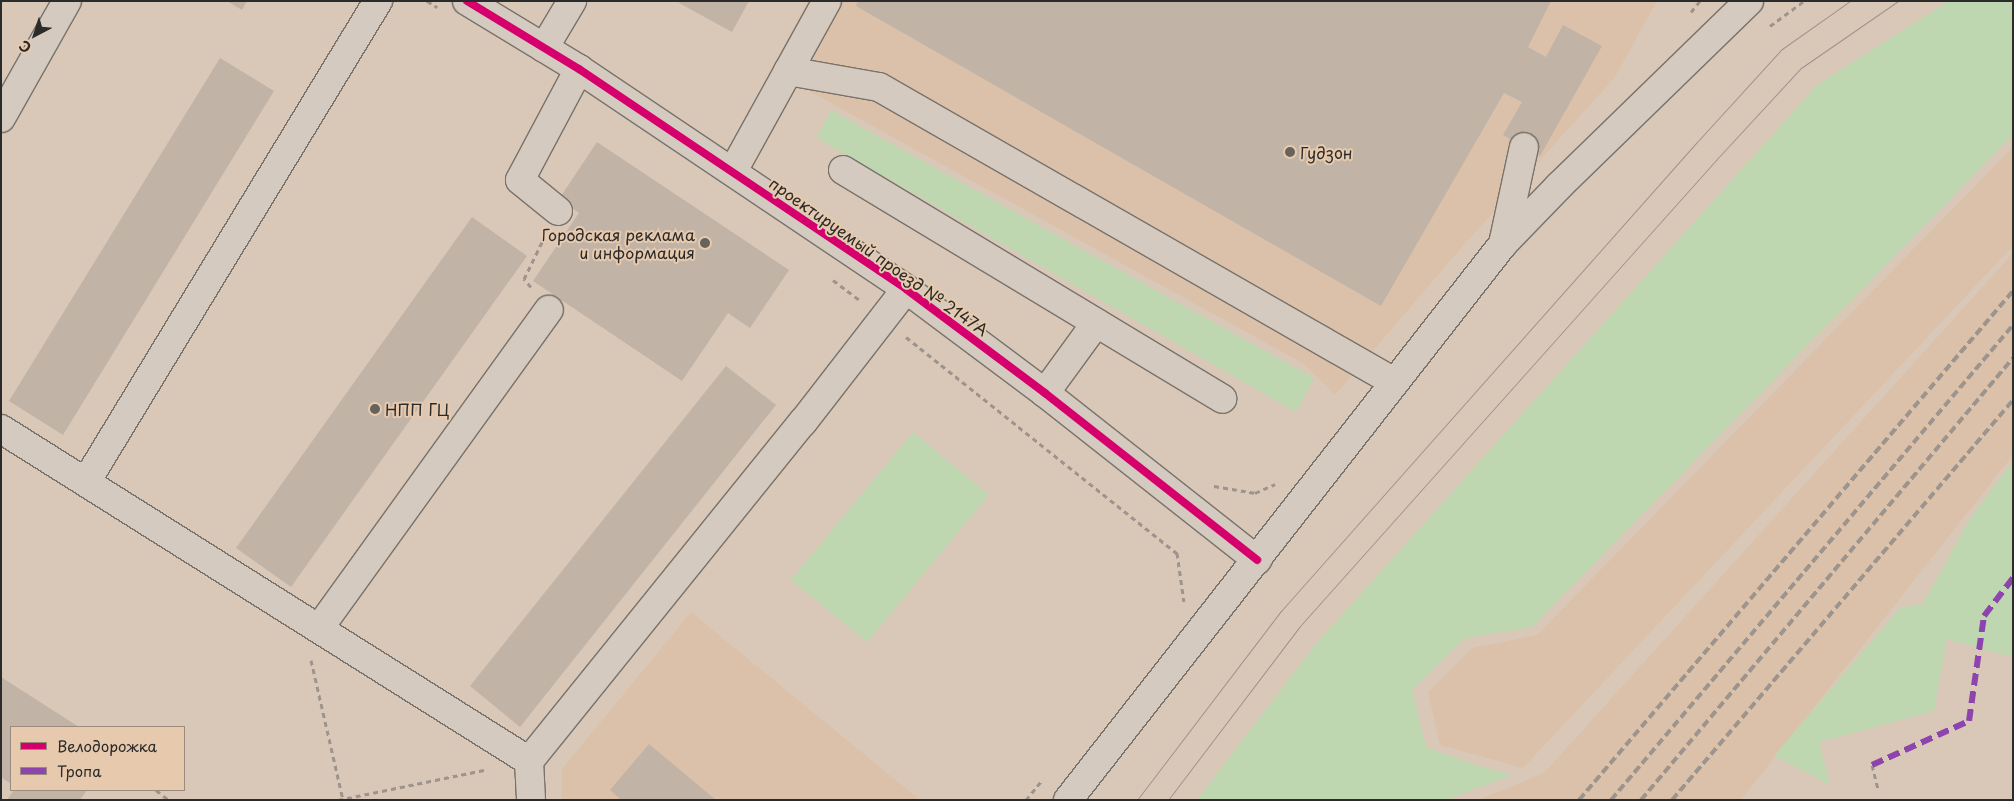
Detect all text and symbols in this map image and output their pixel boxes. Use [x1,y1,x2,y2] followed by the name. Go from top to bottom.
[10,10,60,60] north arrow
[14,35,36,58] text: С
[1300,142,1353,162] place label: Гудзон
[1284,146,1296,158] marker: Гудзон
[765,172,993,340] street label: проектируемый проезд № 2147А
[541,224,695,262] place label: Городская реклама и информация
[699,237,711,249] marker: Городская реклама и информация
[385,399,449,419] place label: НПП ГЦ
[369,403,381,415] marker: НПП ГЦ
[10,726,185,791] legend
[57,734,157,757] text: Велодорожка
[57,759,102,782] text: Тропа

